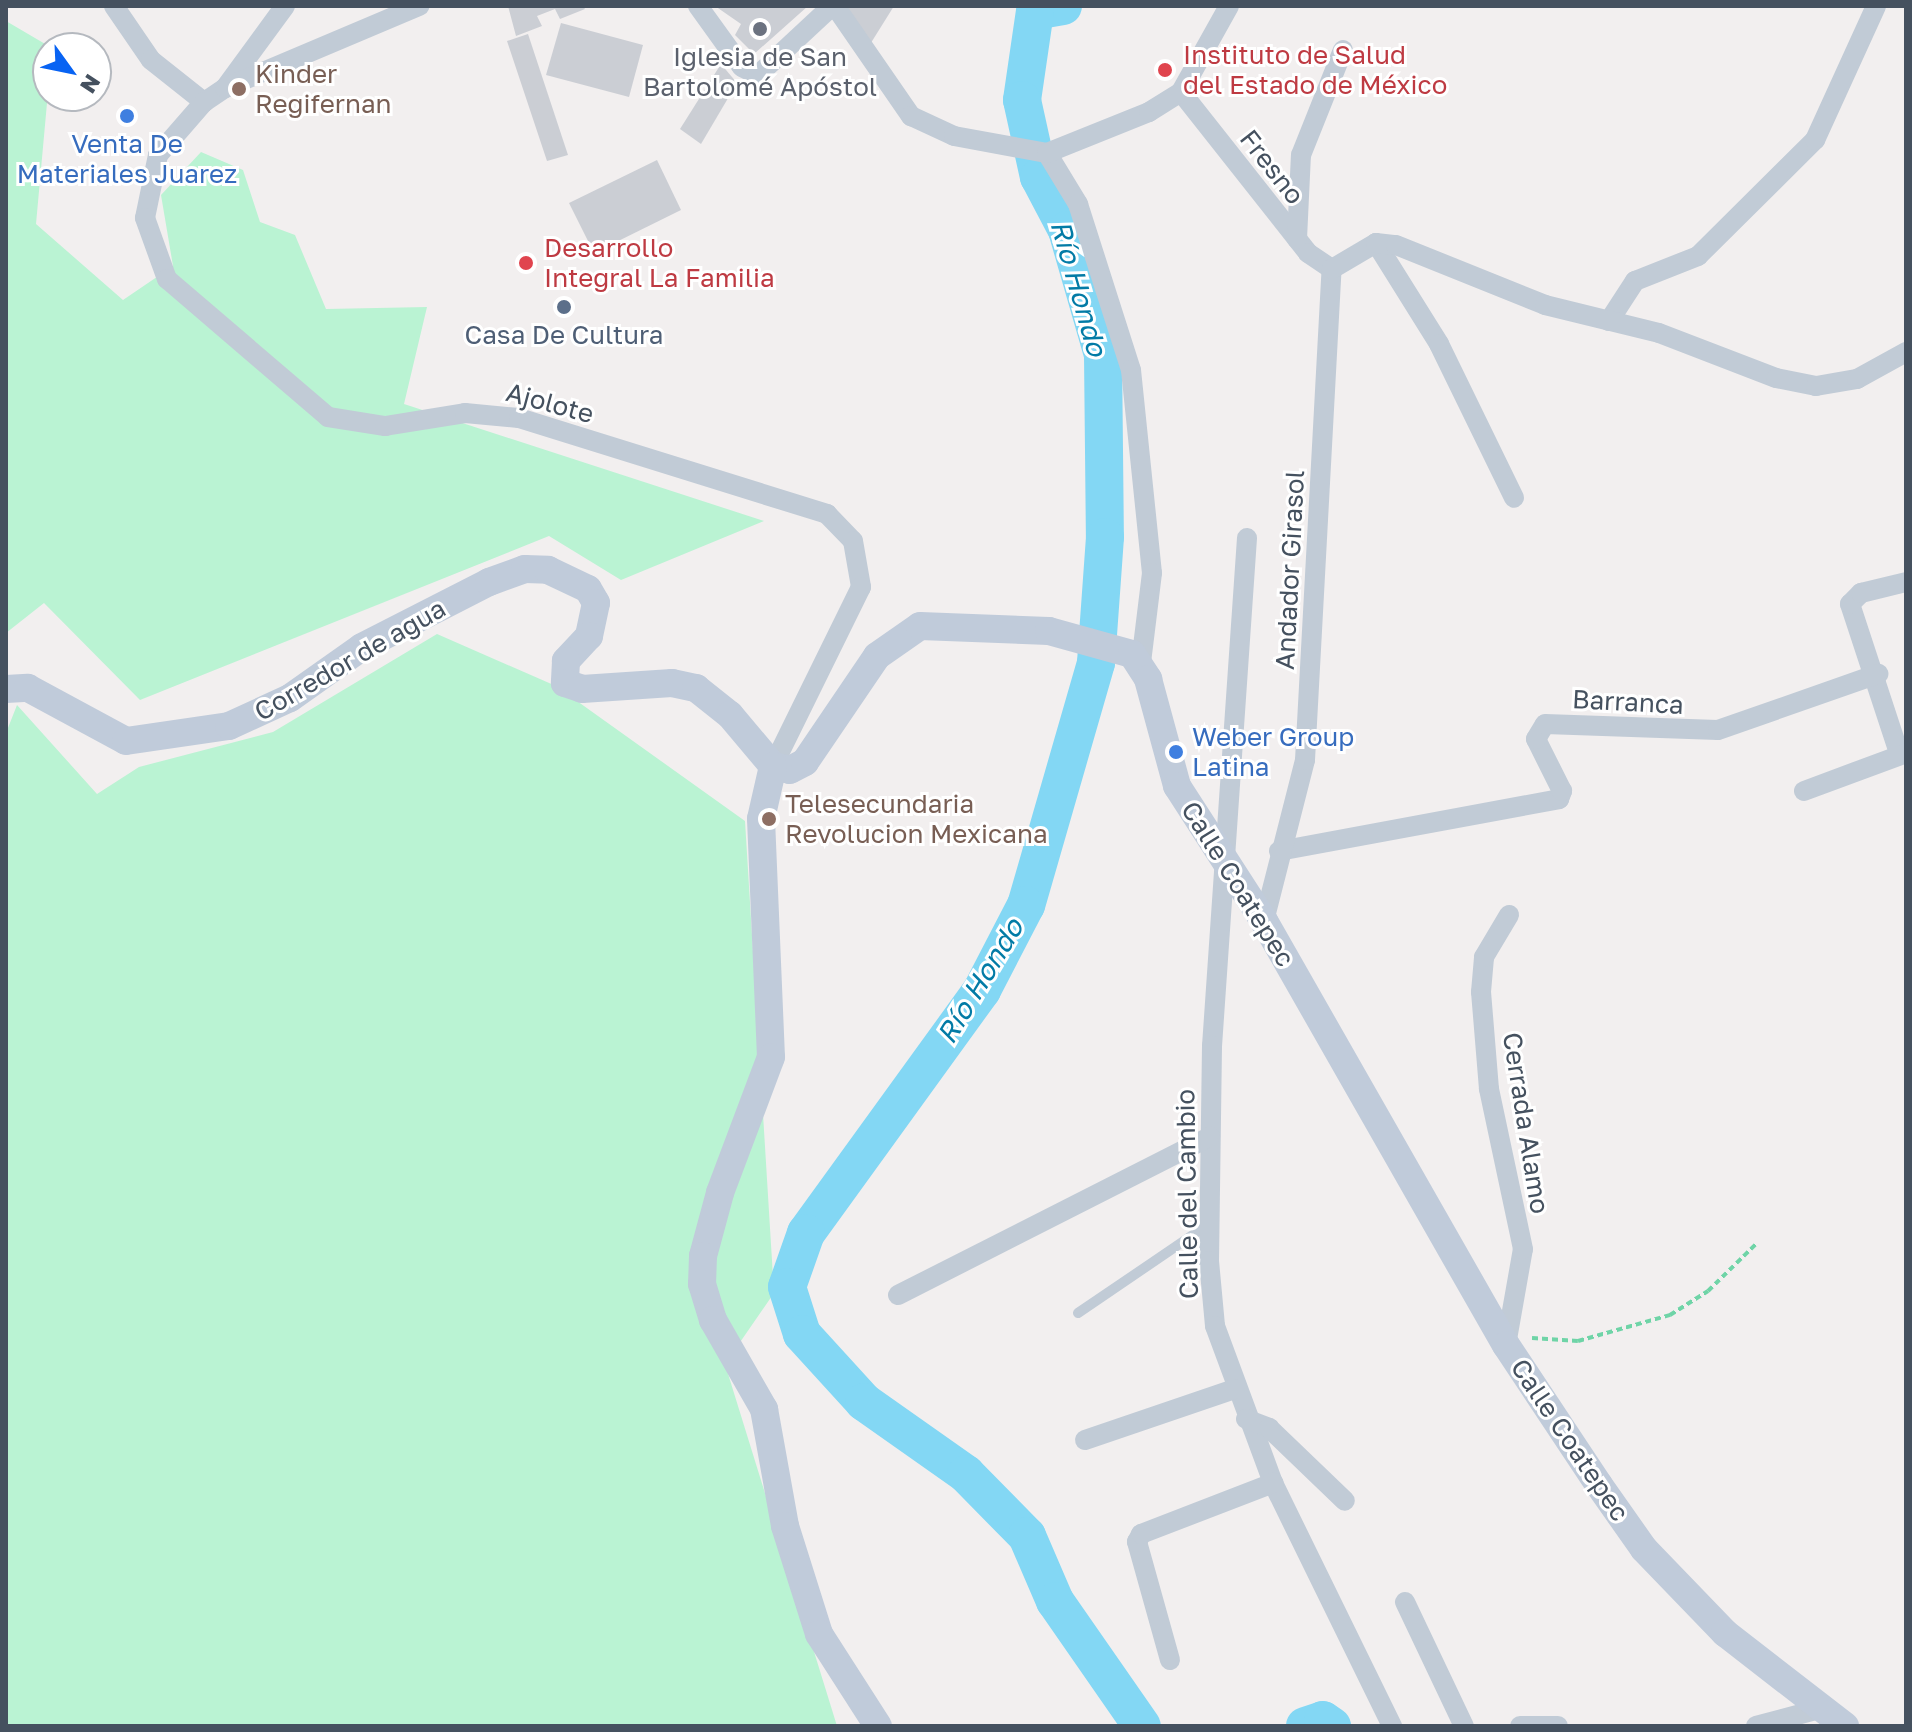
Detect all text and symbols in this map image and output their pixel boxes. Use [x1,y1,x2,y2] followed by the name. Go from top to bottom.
[751,20,769,38] marker: Iglesia de San Bartolomé Apóstol
[32,32,112,112] north arrow
[1183,39,1447,100] place label: Instituto de Salud del Estado de México
[643,41,877,102] place label: Iglesia de San Bartolomé Apóstol
[255,58,392,120] place label: Kinder Regifernan
[1154,59,1176,81] marker: Instituto de Salud del Estado de México
[75,70,107,99] text: N
[230,80,248,98] marker: Kinder Regifernan
[118,107,136,125] marker: Venta De Materiales Juarez
[1233,124,1311,210] street label: Fresno
[17,128,237,190] place label: Venta De Materiales Juarez
[1044,216,1114,360] water label: Río Hondo
[544,232,775,294] place label: Desarrollo Integral La Familia
[515,252,537,274] marker: Desarrollo Integral La Familia
[555,298,573,316] marker: Casa De Cultura
[464,319,664,351] place label: Casa De Cultura
[503,376,597,430] street label: Ajolote
[1269,469,1311,671] street label: Andador Girasol
[249,593,451,727] street label: Corredor de agua
[1571,683,1685,721] street label: Barranca
[1192,721,1354,782] place label: Weber Group Latina
[1167,743,1185,761] marker: Weber Group Latina
[785,788,1048,850] place label: Telesecundaria Revolucion Mexicana
[1175,796,1301,972] street label: Calle Coatepec
[760,810,778,828] marker: Telesecundaria Revolucion Mexicana
[930,912,1030,1050] water label: Río Hondo
[1496,1030,1556,1216] street label: Cerrada Alamo
[1170,1089,1204,1299] street label: Calle del Cambio
[1504,1353,1636,1527] street label: Calle Coatepec

